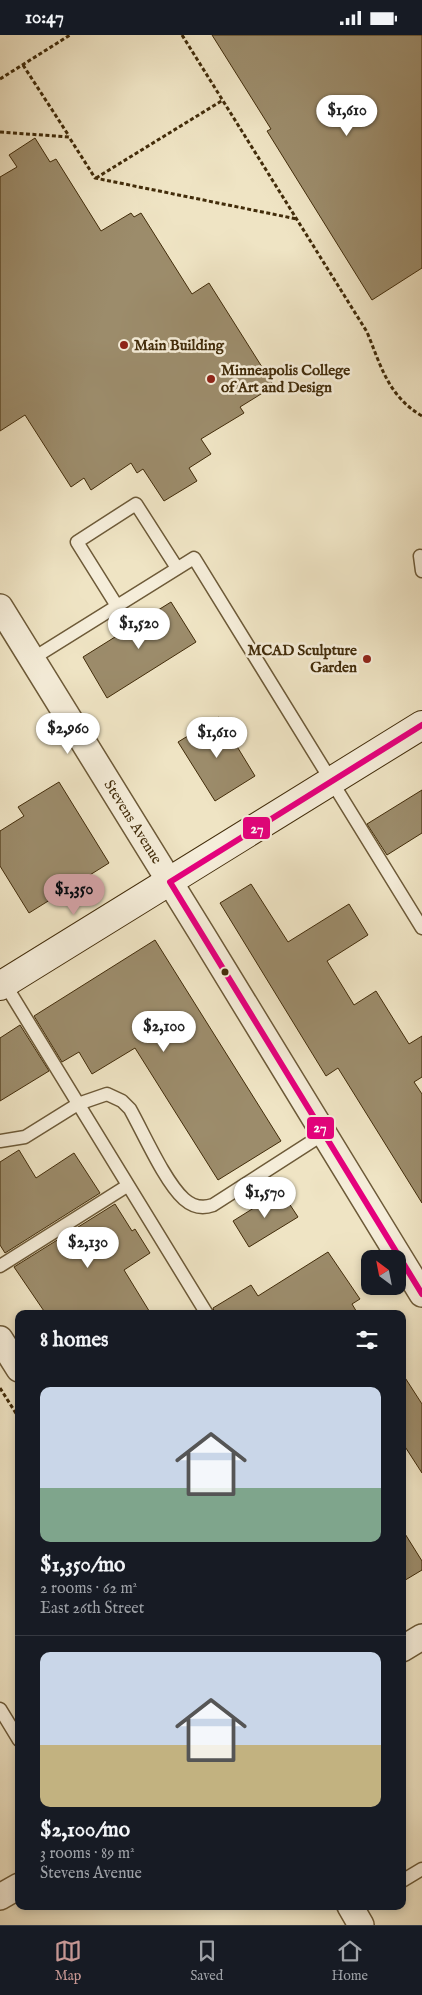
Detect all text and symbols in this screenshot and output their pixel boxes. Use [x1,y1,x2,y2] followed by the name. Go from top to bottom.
[25,6,64,30] text: 10:47
[306,94,388,137] pin: $1,610
[327,101,367,121] text: $1,610
[134,336,225,355] place label: Main Building
[118,339,130,351] marker: Main Building
[221,361,350,397] place label: Minneapolis College of Art and Design
[205,373,217,385] marker: Minneapolis College of Art and Design
[98,607,180,650] pin: $1,520
[119,614,159,634] text: $1,520
[247,641,357,677] place label: MCAD Sculpture Garden
[361,653,373,665] marker: MCAD Sculpture Garden
[27,713,109,755] pin: $2,960
[176,717,258,759] pin: $1,610
[47,719,89,739] text: $2,960
[197,723,237,743] text: $1,610
[100,776,166,868] street label: Stevens Avenue
[242,816,271,840] line badge: 27
[251,820,264,838] text: 27
[33,873,115,916] pin: $1,350
[55,880,93,900] text: $1,350
[220,967,230,977] unlabelled marker
[123,1011,205,1053] pin: $2,100
[143,1017,185,1037] text: $2,100
[306,1116,335,1140] line badge: 27
[314,1119,327,1137] text: 27
[224,1177,306,1219] pin: $1,570
[245,1183,285,1203] text: $1,570
[47,1227,129,1269] pin: $2,130
[68,1233,108,1253] text: $2,130
[361,1250,406,1295] north arrow
[361,1250,406,1295] map controls
[353,1326,381,1354] icon: filters
[40,1327,108,1354] text: 8 homes
[166,1419,256,1509] icon: home
[40,1552,125,1579] text: $1,350/mo
[40,1579,137,1599] text: 2 rooms · 62 m²
[40,1599,144,1619] text: East 26th Street
[166,1685,256,1775] icon: home
[40,1817,130,1844] text: $2,100/mo
[40,1844,135,1864] text: 3 rooms · 89 m²
[40,1864,142,1884] text: Stevens Avenue
[54,1937,82,1985] tab: Map
[190,1937,223,1985] tab: Saved
[331,1937,368,1985] tab: Home

